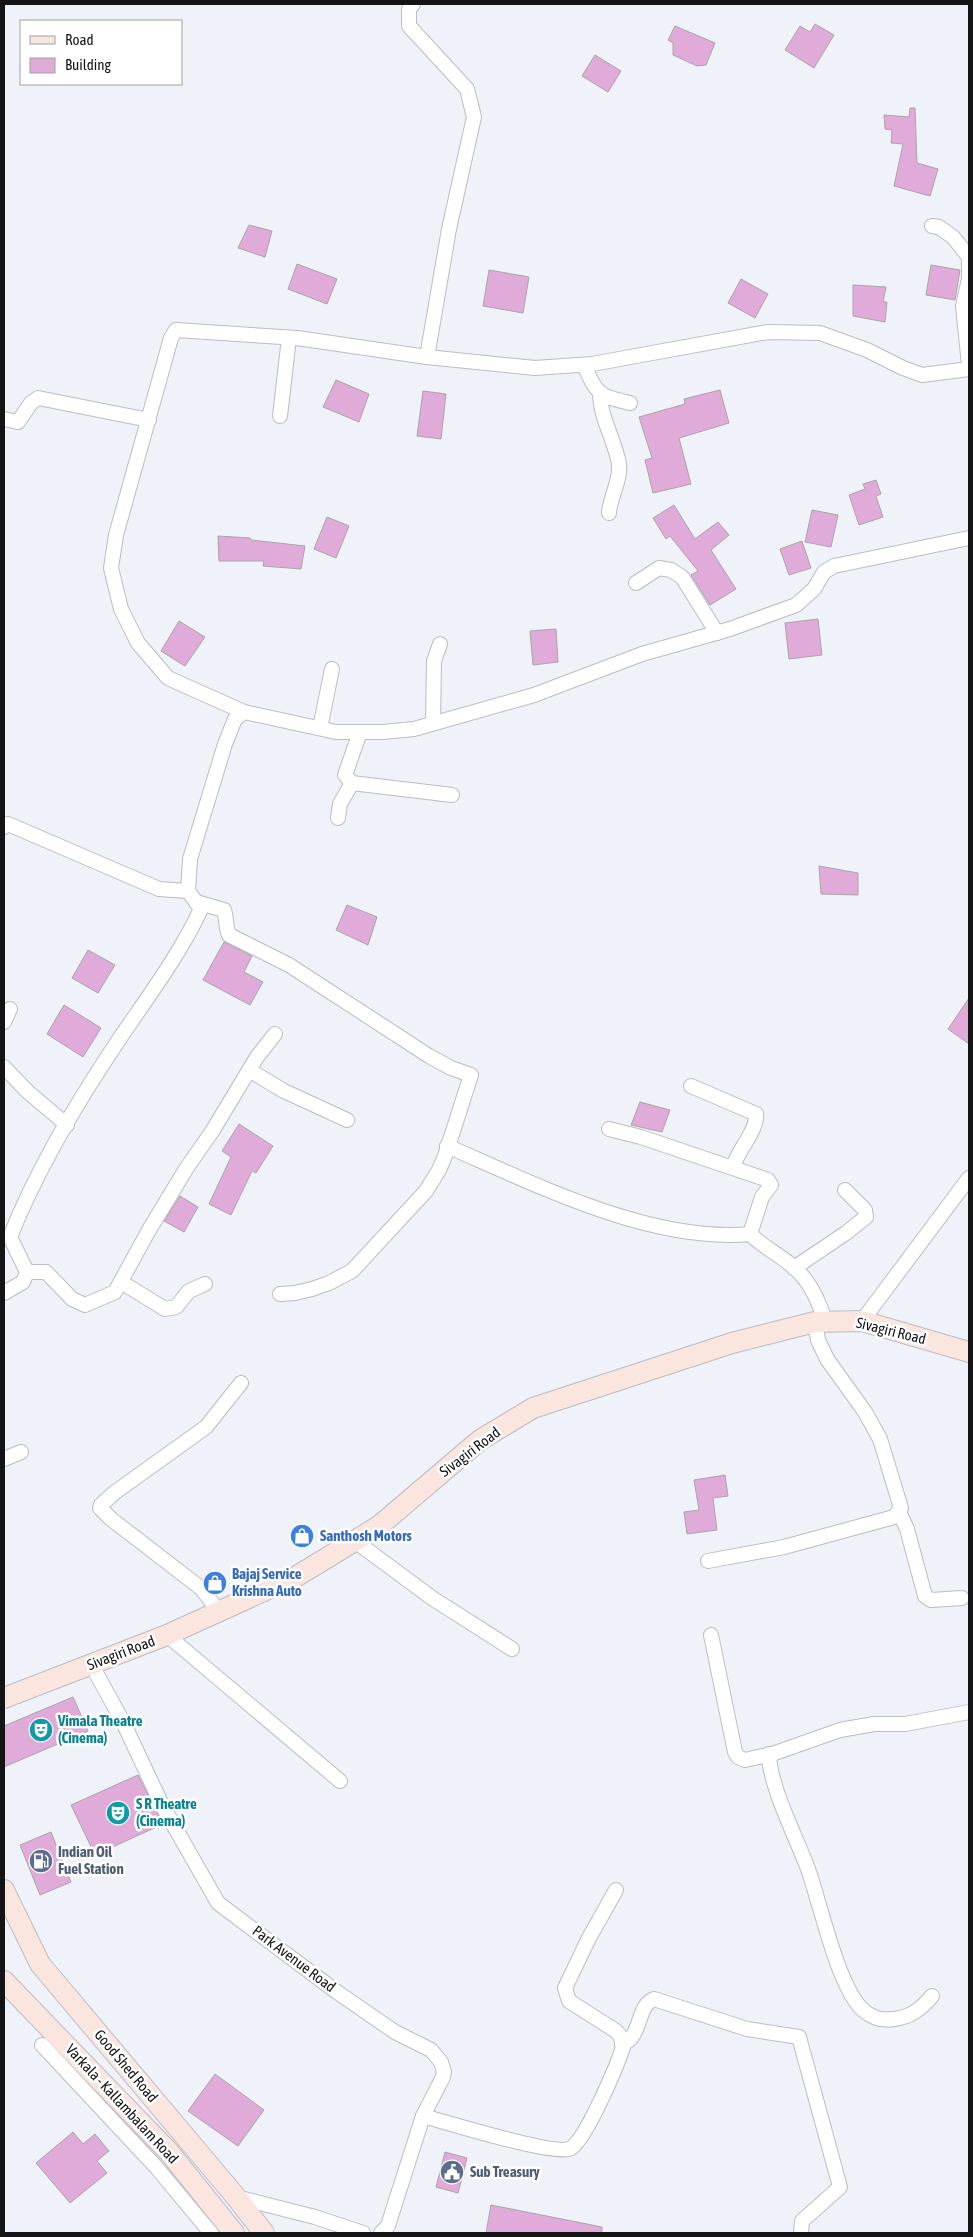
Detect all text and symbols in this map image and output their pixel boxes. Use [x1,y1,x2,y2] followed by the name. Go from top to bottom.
[20,20,182,85] legend
[65,31,94,48] text: Road
[65,56,111,73] text: Building
[855,1314,928,1347] street label: Sivagiri Road
[436,1423,503,1480] street label: Sivagiri Road
[289,1523,315,1549] shop icon: Santhosh Motors
[320,1527,413,1544] place label: Santhosh Motors
[232,1565,302,1599] place label: Bajaj Service Krishna Auto
[202,1570,228,1596] shop icon: Bajaj Service Krishna Auto
[85,1632,157,1673] street label: Sivagiri Road
[57,1712,143,1746] place label: Vimala Theatre (Cinema)
[28,1717,54,1743] theatre icon: Vimala Theatre (Cinema)
[136,1795,197,1829] place label: S R Theatre (Cinema)
[105,1800,131,1826] theatre icon: S R Theatre (Cinema)
[58,1843,124,1877] place label: Indian Oil Fuel Station
[28,1848,54,1874] fuel station icon: Indian Oil Fuel Station
[250,1922,339,1995] street label: Park Avenue Road
[91,2026,162,2105] street label: Good Shed Road
[63,2040,182,2167] street label: Varkala - Kallambalam Road
[439,2159,465,2185] public building icon: Sub Treasury
[470,2163,541,2180] place label: Sub Treasury

